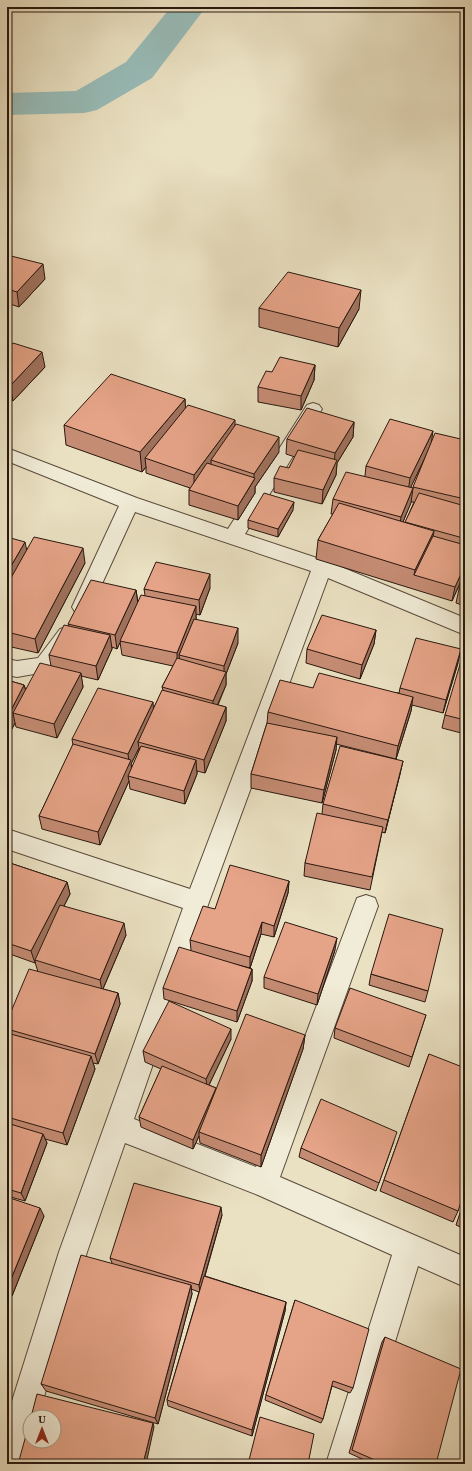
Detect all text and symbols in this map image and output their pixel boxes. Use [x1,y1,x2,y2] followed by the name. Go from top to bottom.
[22,1409,62,1449] north arrow
[38,1413,46,1428] text: U

